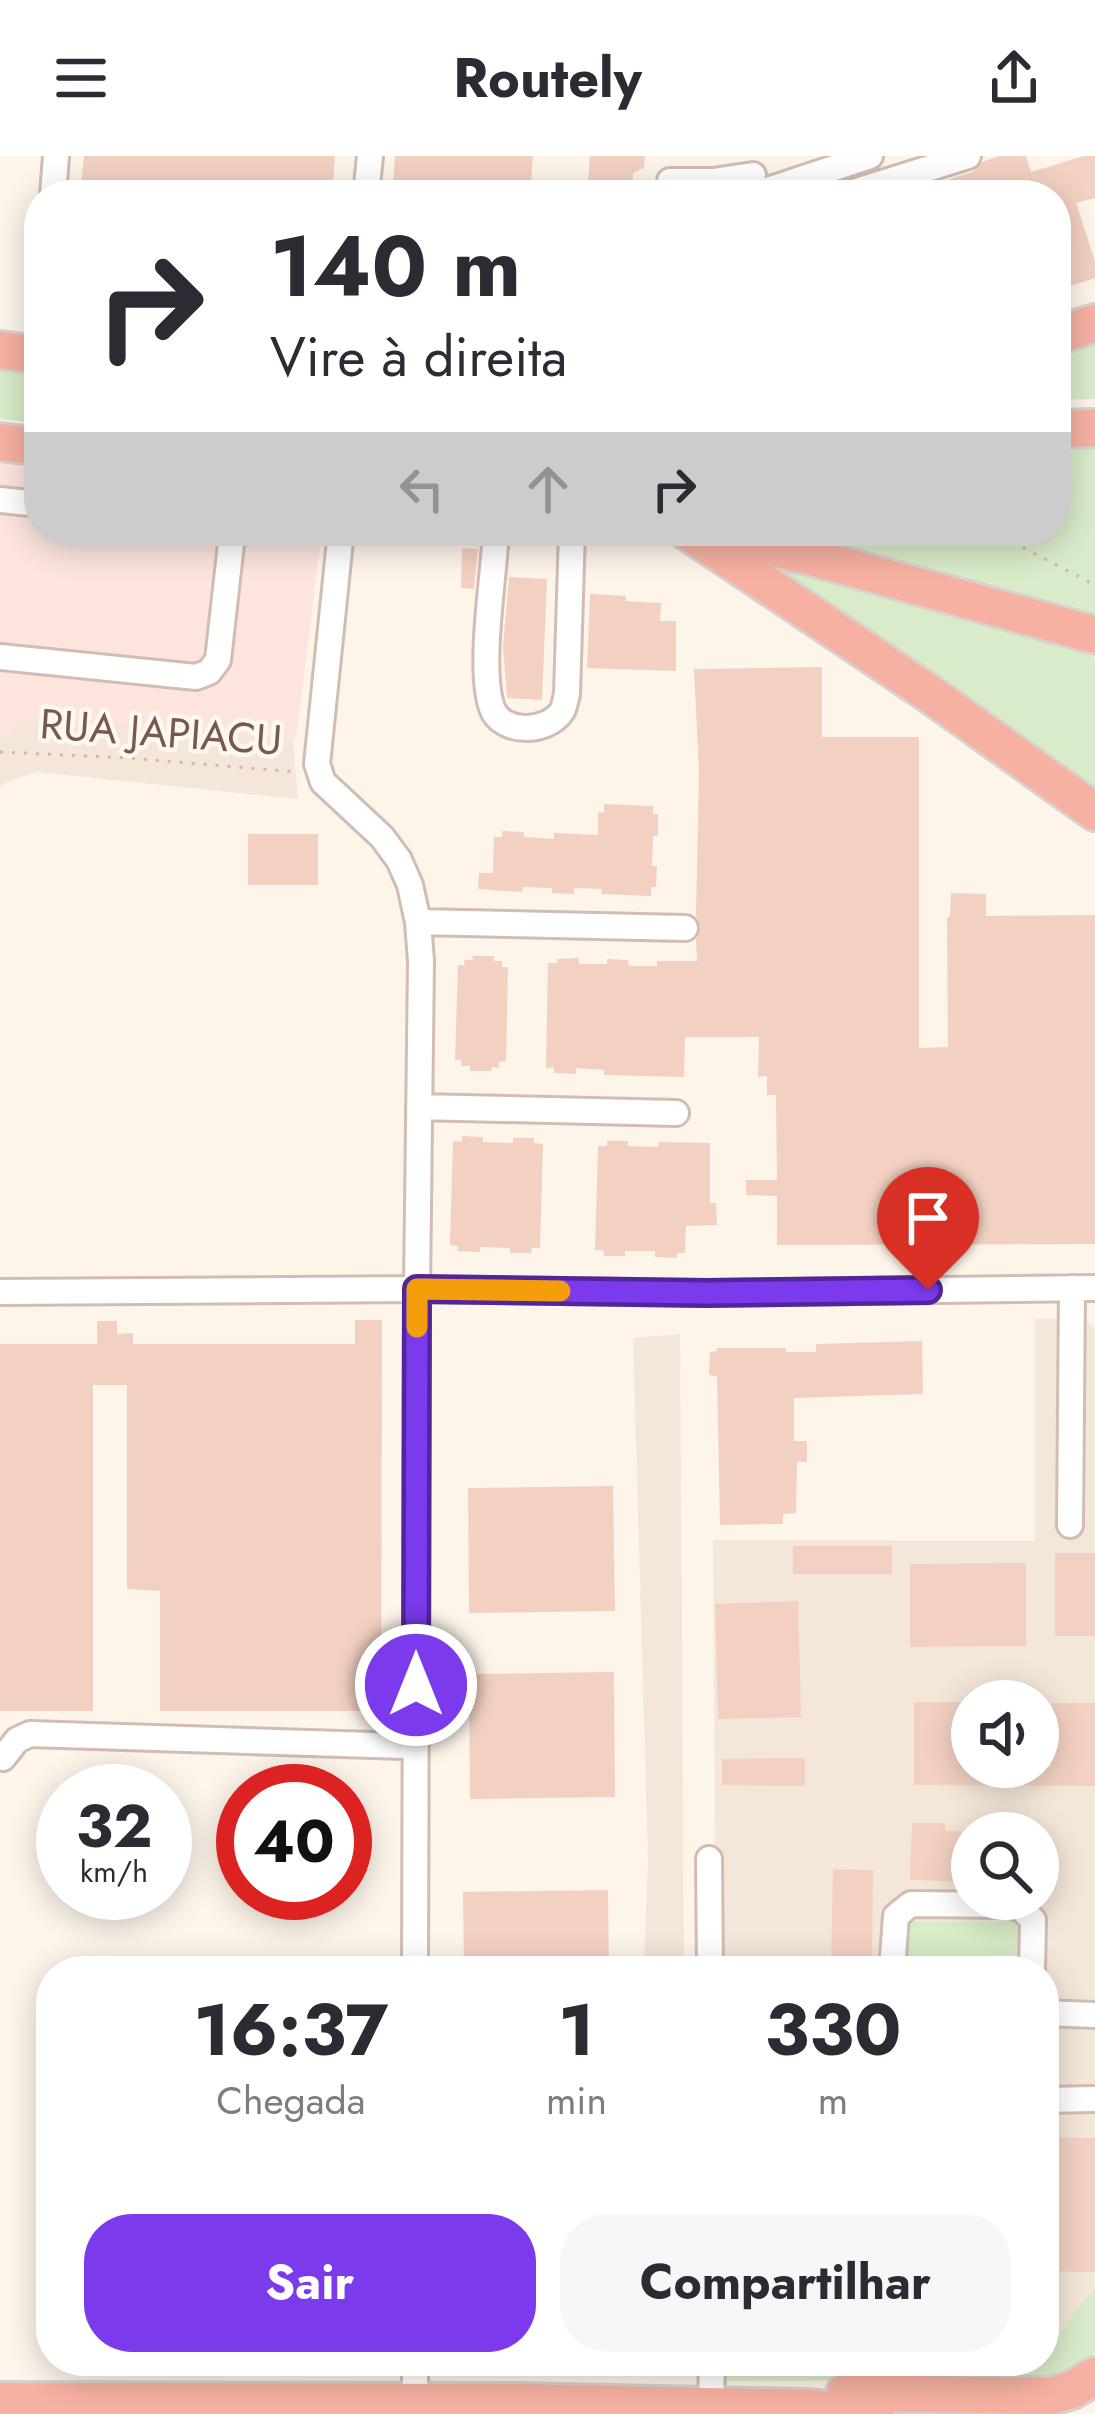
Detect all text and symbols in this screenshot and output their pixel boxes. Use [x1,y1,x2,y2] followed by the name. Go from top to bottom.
[453,39,642,117] text: Routely
[48,45,114,111] icon: menu
[981,45,1047,111] icon: share
[270,206,521,328] text: 140 m
[72,228,228,384] icon: right
[270,318,567,396] text: Vire à direita
[389,456,455,522] icon: left
[515,456,581,522] icon: ahead
[641,456,707,522] icon: right
[38,693,284,771] street label: RUA JAPIACU
[877,1167,979,1290] pin
[895,1185,961,1251] icon: arrive
[353,1622,479,1748] position arrow
[951,1680,1059,1920] map controls
[951,1680,1059,1788] button: sound
[216,1764,372,1920] speed limit sign: 40
[76,1783,152,1870] text: 32
[951,1812,1059,1920] button: search
[80,1850,148,1893] text: km/h
[193,1978,389,2082] text: 16:37
[558,1978,595,2082] text: 1
[764,1978,902,2082] text: 330
[216,2072,366,2129] text: Chegada
[546,2072,607,2129] text: min
[818,2072,848,2129] text: m
[84,2214,536,2352] button: Sair
[560,2214,1011,2352] button: Compartilhar

